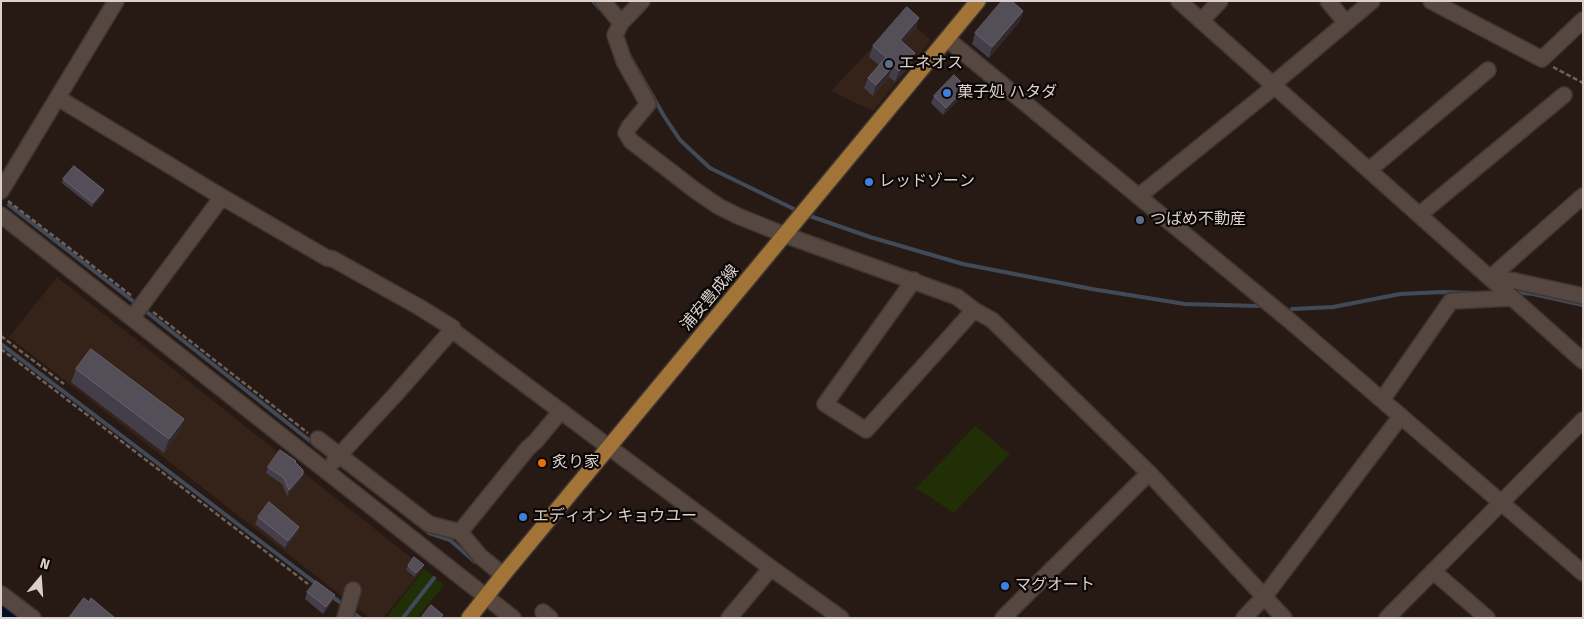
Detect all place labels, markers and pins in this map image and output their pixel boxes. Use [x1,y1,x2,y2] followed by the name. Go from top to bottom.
[899,54,963,74] place label: エネオス
[883,58,895,70] marker: エネオス
[957,83,1057,103] place label: 菓子処 ハタダ
[941,87,953,99] marker: 菓子処 ハタダ
[879,172,975,192] place label: レッドゾーン
[863,176,875,188] marker: レッドゾーン
[1150,210,1246,230] place label: つばめ不動産
[1134,214,1146,226] marker: つばめ不動産
[552,453,600,473] place label: 炙り家
[536,457,548,469] marker: 炙り家
[533,507,697,527] place label: エディオン キョウユー
[517,511,529,523] marker: エディオン キョウユー
[1015,576,1095,596] place label: マグオート
[999,580,1011,592] marker: マグオート

